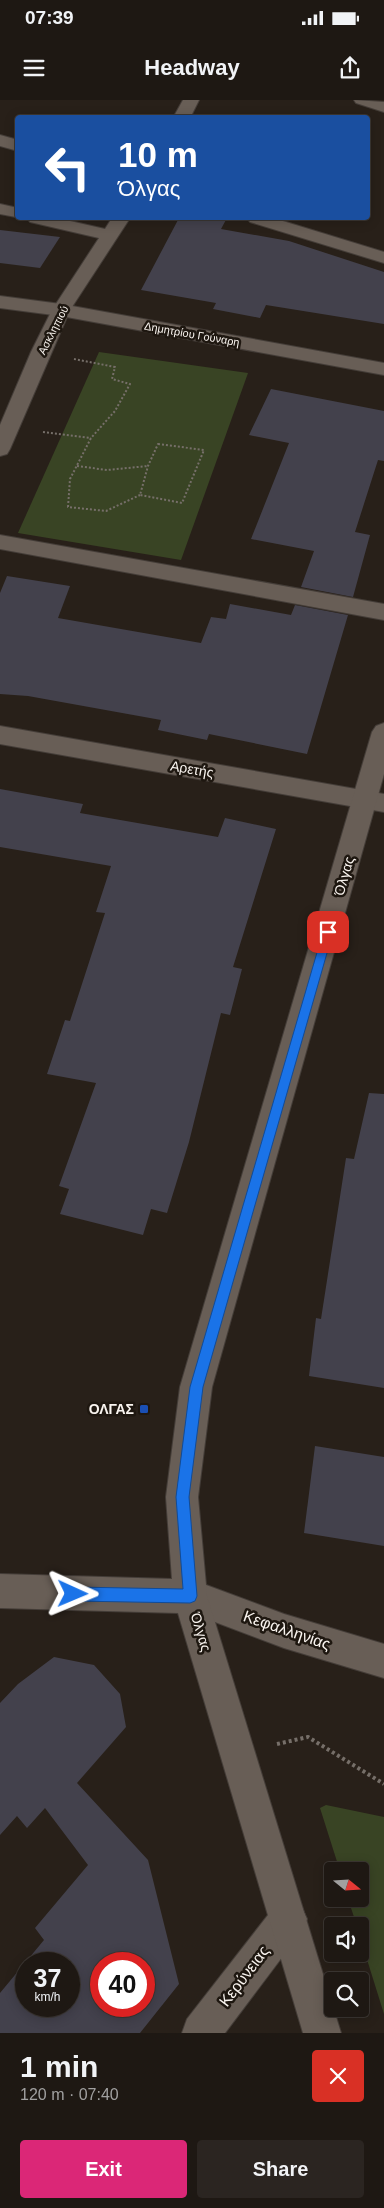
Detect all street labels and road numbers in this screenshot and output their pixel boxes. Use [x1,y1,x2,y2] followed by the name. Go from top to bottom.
[36,303,70,357] street label: Ασκληπιού
[143,320,241,348] street label: Δημητρίου Γούναρη
[169,757,215,781] street label: Αρετής
[331,854,357,898] street label: Όλγας
[241,1607,333,1653] street label: Κεφαλληνίας
[187,1610,215,1654] street label: Όλγας
[216,1942,272,2010] street label: Κερύνειας

